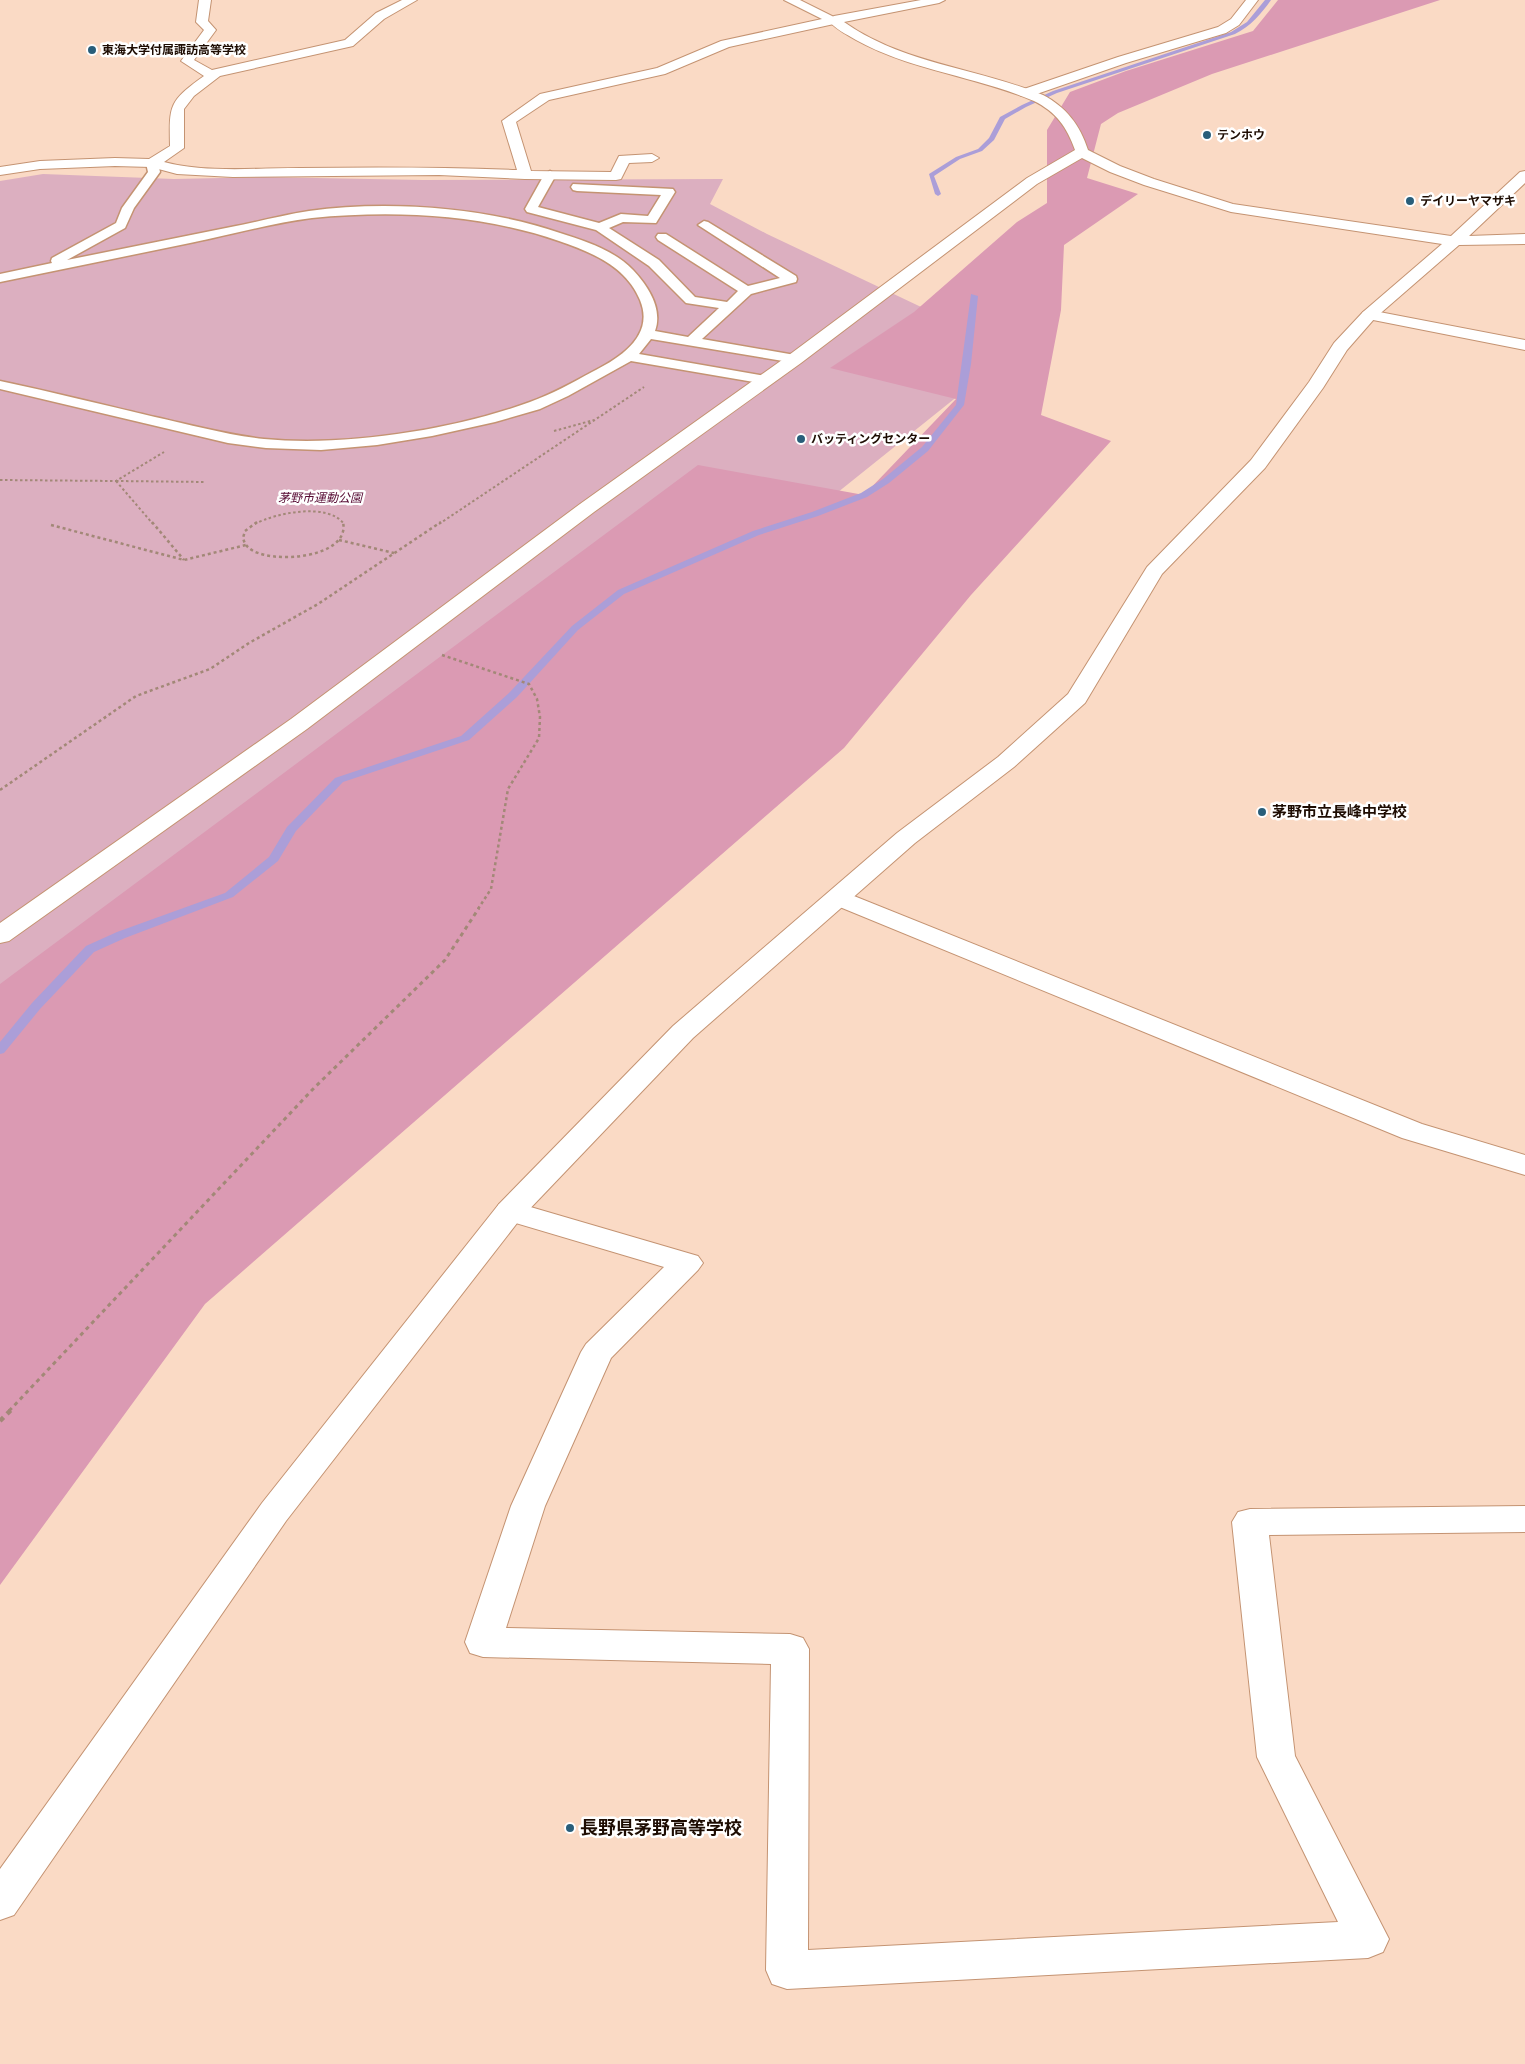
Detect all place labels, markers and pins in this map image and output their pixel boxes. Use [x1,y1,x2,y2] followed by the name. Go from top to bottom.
[102,42,246,57] place label: 東海大学付属諏訪高等学校
[86,44,98,56] marker: 東海大学付属諏訪高等学校
[1217,127,1265,142] place label: テンホウ
[1201,129,1213,141] marker: テンホウ
[1420,193,1516,208] place label: デイリーヤマザキ
[1404,195,1416,207] marker: デイリーヤマザキ
[811,431,930,446] place label: バッティングセンター
[795,433,807,445] marker: バッティングセンター
[1272,802,1407,821] place label: 茅野市立長峰中学校
[1256,806,1268,818] marker: 茅野市立長峰中学校
[580,1816,742,1839] place label: 長野県茅野高等学校
[564,1822,576,1834] marker: 長野県茅野高等学校

